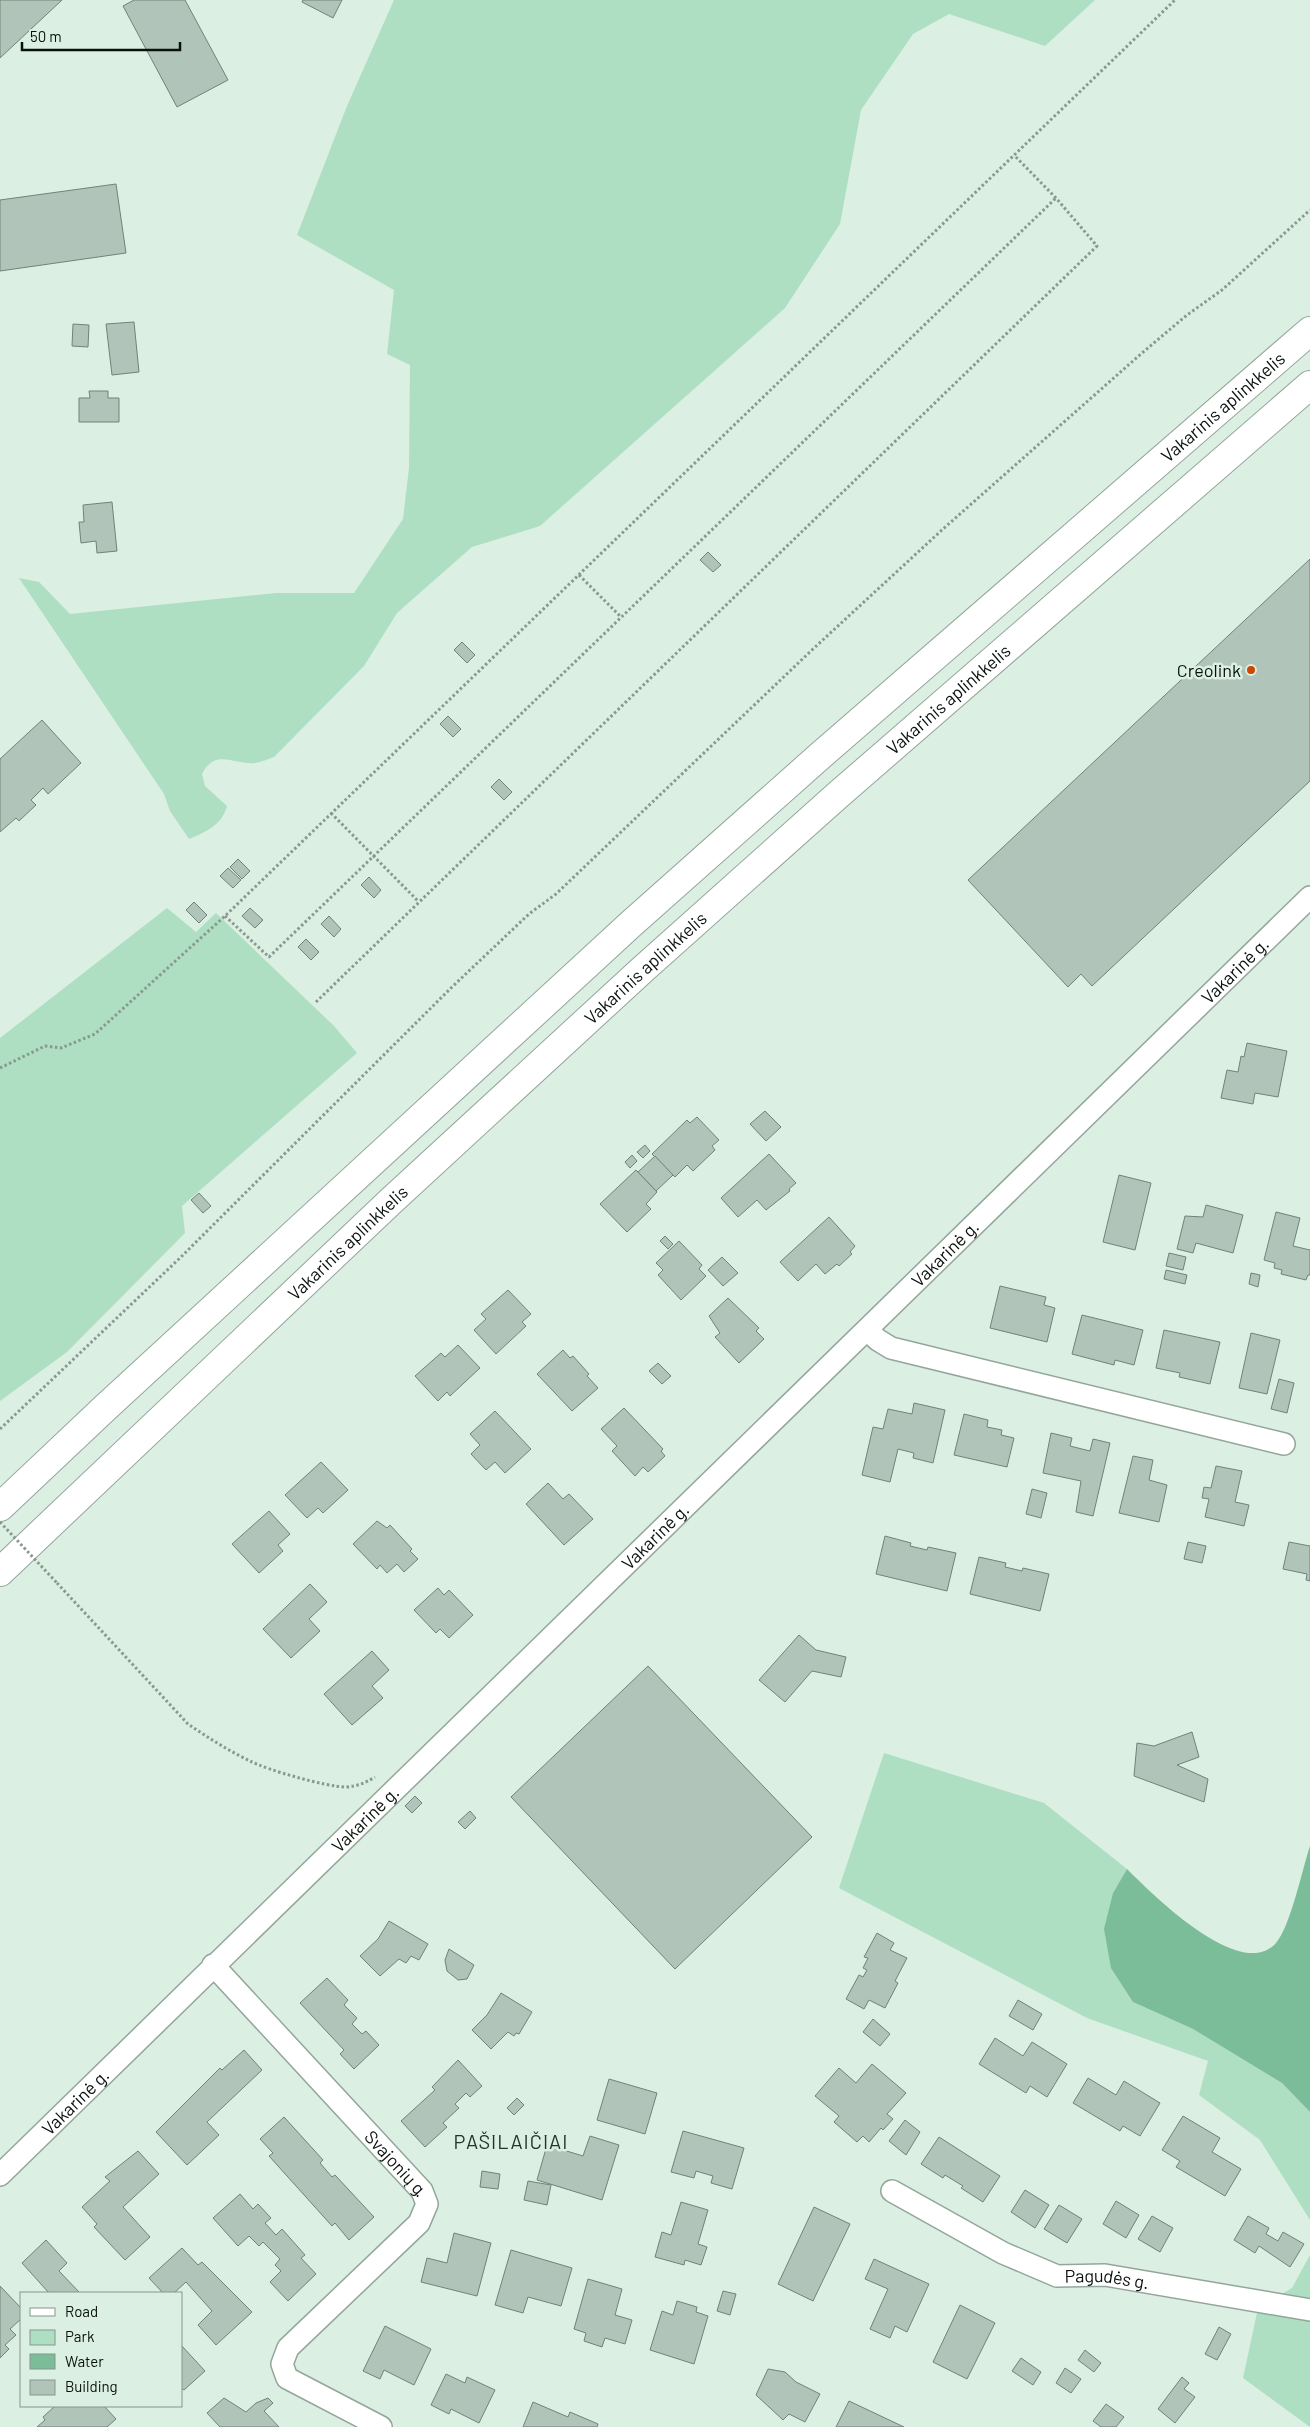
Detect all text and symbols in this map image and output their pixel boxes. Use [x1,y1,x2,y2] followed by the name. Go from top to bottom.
[22,20,180,52] scale bar
[30,27,62,45] text: 50 m
[1156,347,1289,466] street label: Vakarinis aplinkkelis
[882,639,1015,759] street label: Vakarinis aplinkkelis
[1177,659,1241,681] place label: Creolink
[1245,664,1257,676] marker: Creolink
[580,907,711,1029] street label: Vakarinis aplinkkelis
[1196,933,1273,1008] street label: Vakarinė g.
[283,1180,412,1304] street label: Vakarinis aplinkkelis
[907,1215,983,1291] street label: Vakarinė g.
[617,1498,693,1574] street label: Vakarinė g.
[327,1781,403,1857] street label: Vakarinė g.
[37,2064,113,2139] street label: Vakarinė g.
[360,2125,434,2200] street label: Svajonių g.
[454,2129,568,2153] district label: PAŠILAIČIAI
[1064,2264,1151,2293] street label: Pagudės g.
[20,2292,182,2407] legend
[65,2302,98,2320] text: Road
[65,2327,95,2345] text: Park
[65,2352,104,2370] text: Water
[65,2377,118,2395] text: Building

